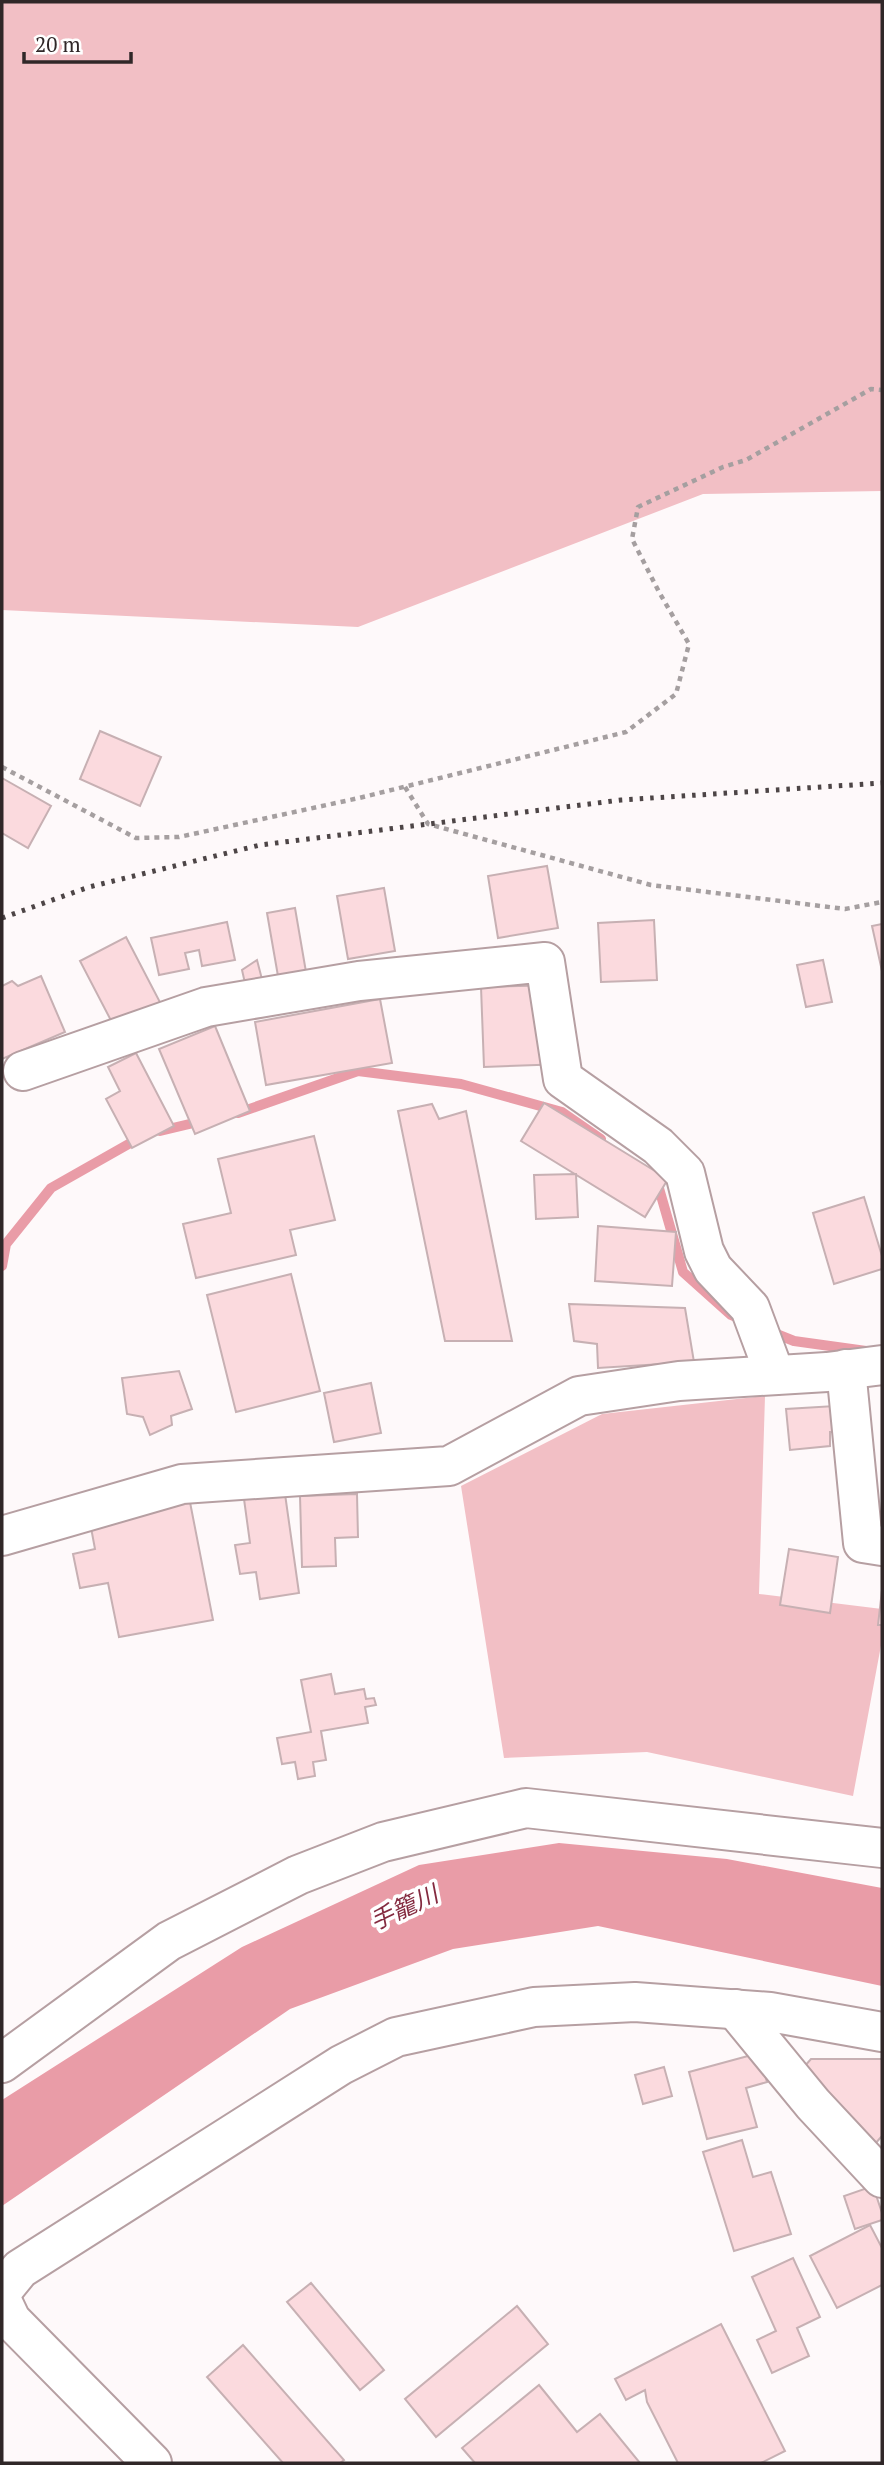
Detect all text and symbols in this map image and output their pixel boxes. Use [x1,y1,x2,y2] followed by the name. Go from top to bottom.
[24,21,131,65] scale bar
[35,30,81,58] text: 20 m
[364,1876,446,1937] water label: 手籠川

